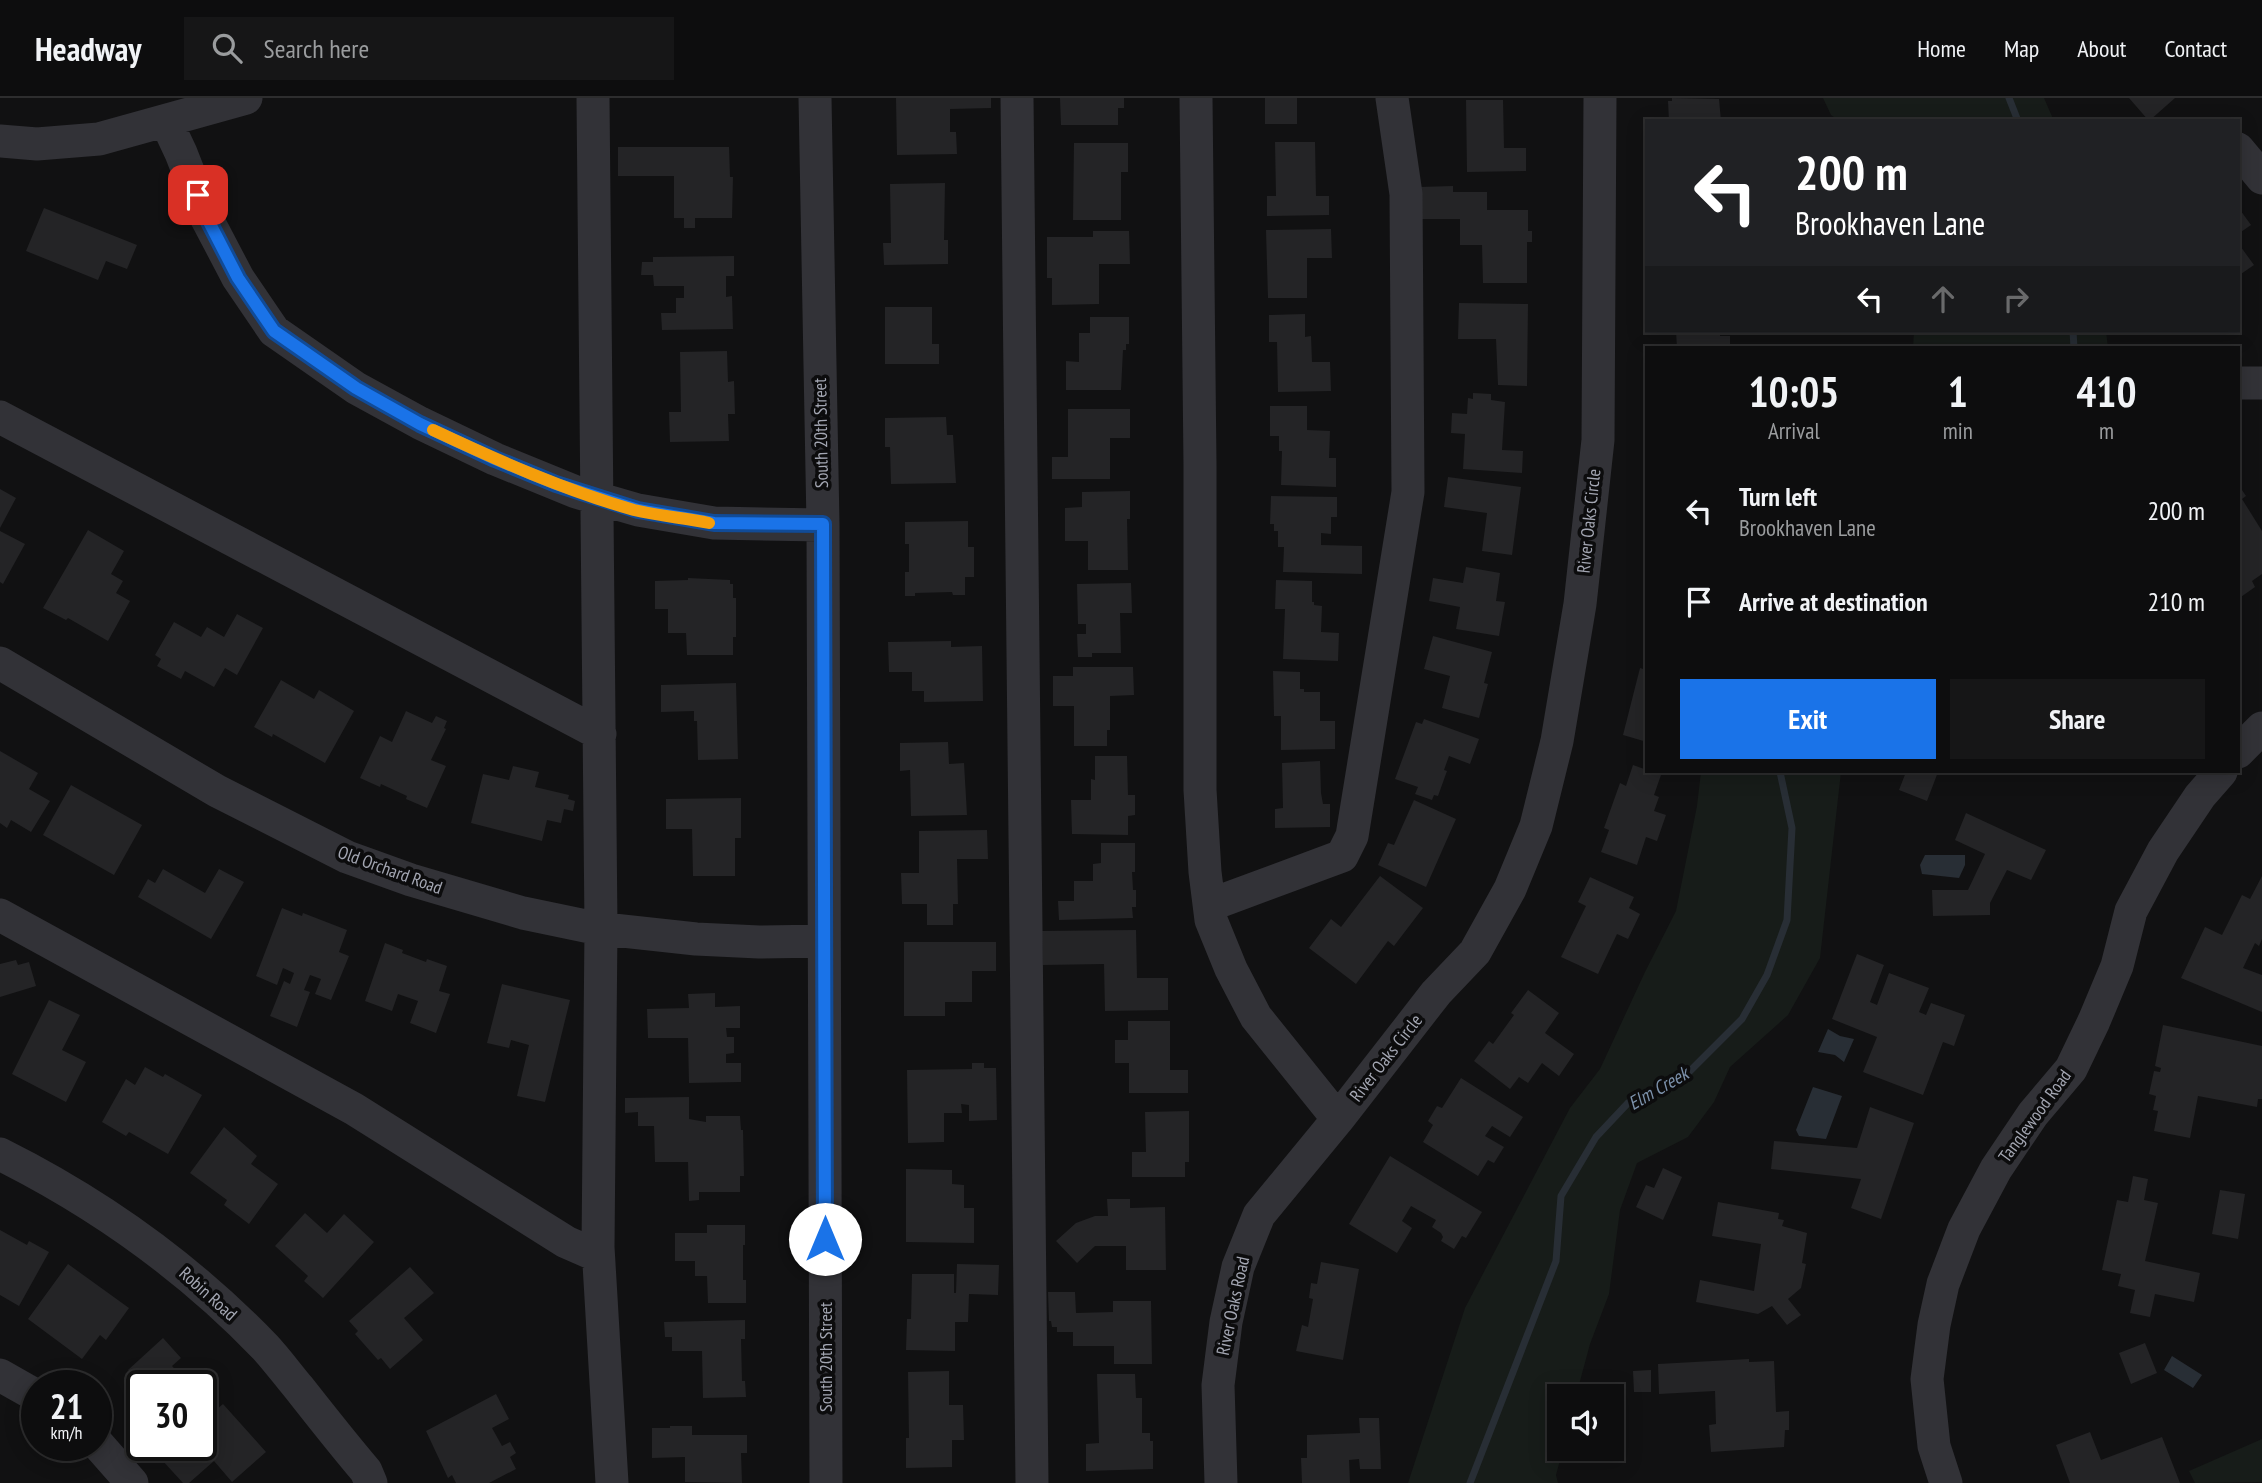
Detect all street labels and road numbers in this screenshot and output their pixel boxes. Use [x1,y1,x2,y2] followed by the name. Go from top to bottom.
[808,378,833,488] street label: South 20th Street
[1572,468,1605,574] street label: River Oaks Circle
[335,840,445,899] street label: Old Orchard Road
[1344,1009,1427,1106] street label: River Oaks Circle
[1993,1065,2076,1167] street label: Tanglewood Road
[1211,1254,1254,1357] street label: River Oaks Road
[175,1262,242,1326] street label: Robin Road
[814,1302,837,1412] street label: South 20th Street

